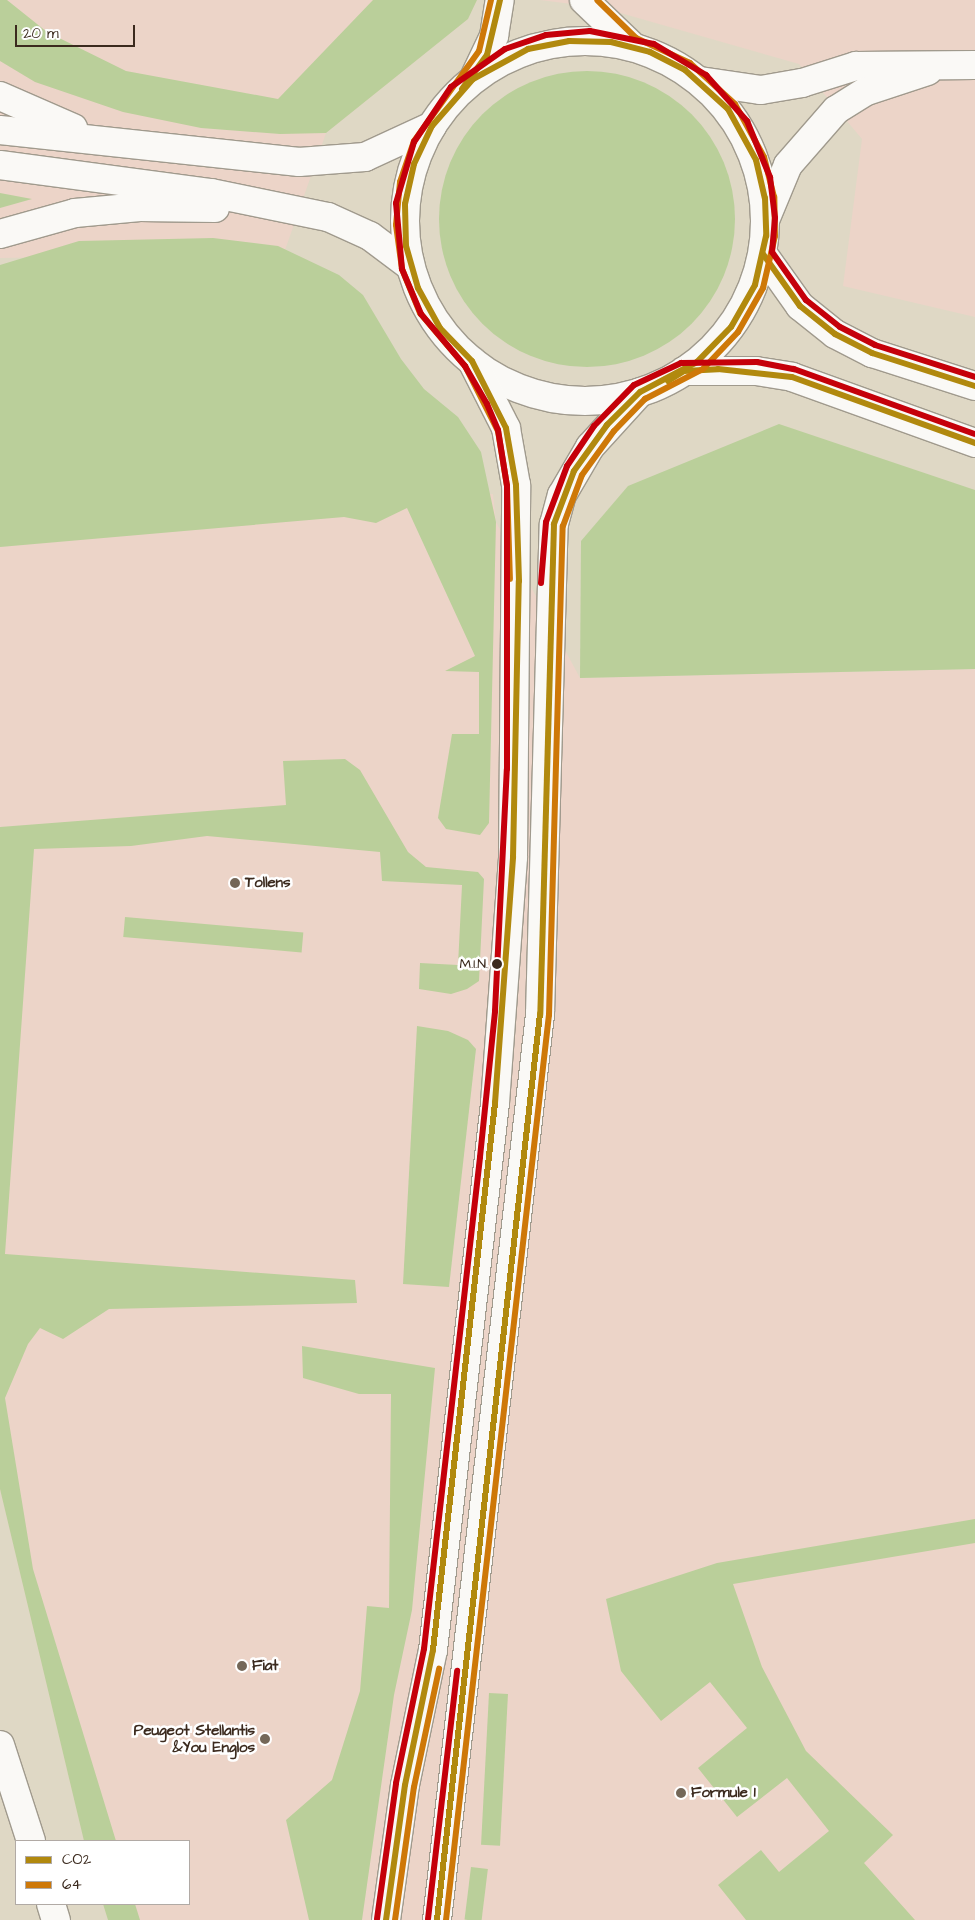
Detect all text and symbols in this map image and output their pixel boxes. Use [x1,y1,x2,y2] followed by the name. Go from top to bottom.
[18,15,138,47] scale bar
[23,23,59,44] text: 20 m
[245,874,291,892] place label: Tollens
[229,877,241,889] marker: Tollens
[460,956,488,972] place label: M.I.N.
[492,959,502,969] marker: M.I.N.
[252,1657,278,1675] place label: Fiat
[236,1660,248,1672] marker: Fiat
[134,1721,255,1756] place label: Peugeot Stellantis &You Englos
[259,1733,271,1745] marker: Peugeot Stellantis &You Englos
[691,1784,756,1802] place label: Formule 1
[675,1787,687,1799] marker: Formule 1
[15,1840,190,1905] legend
[62,1849,91,1870] text: CO2
[62,1874,82,1895] text: 64

